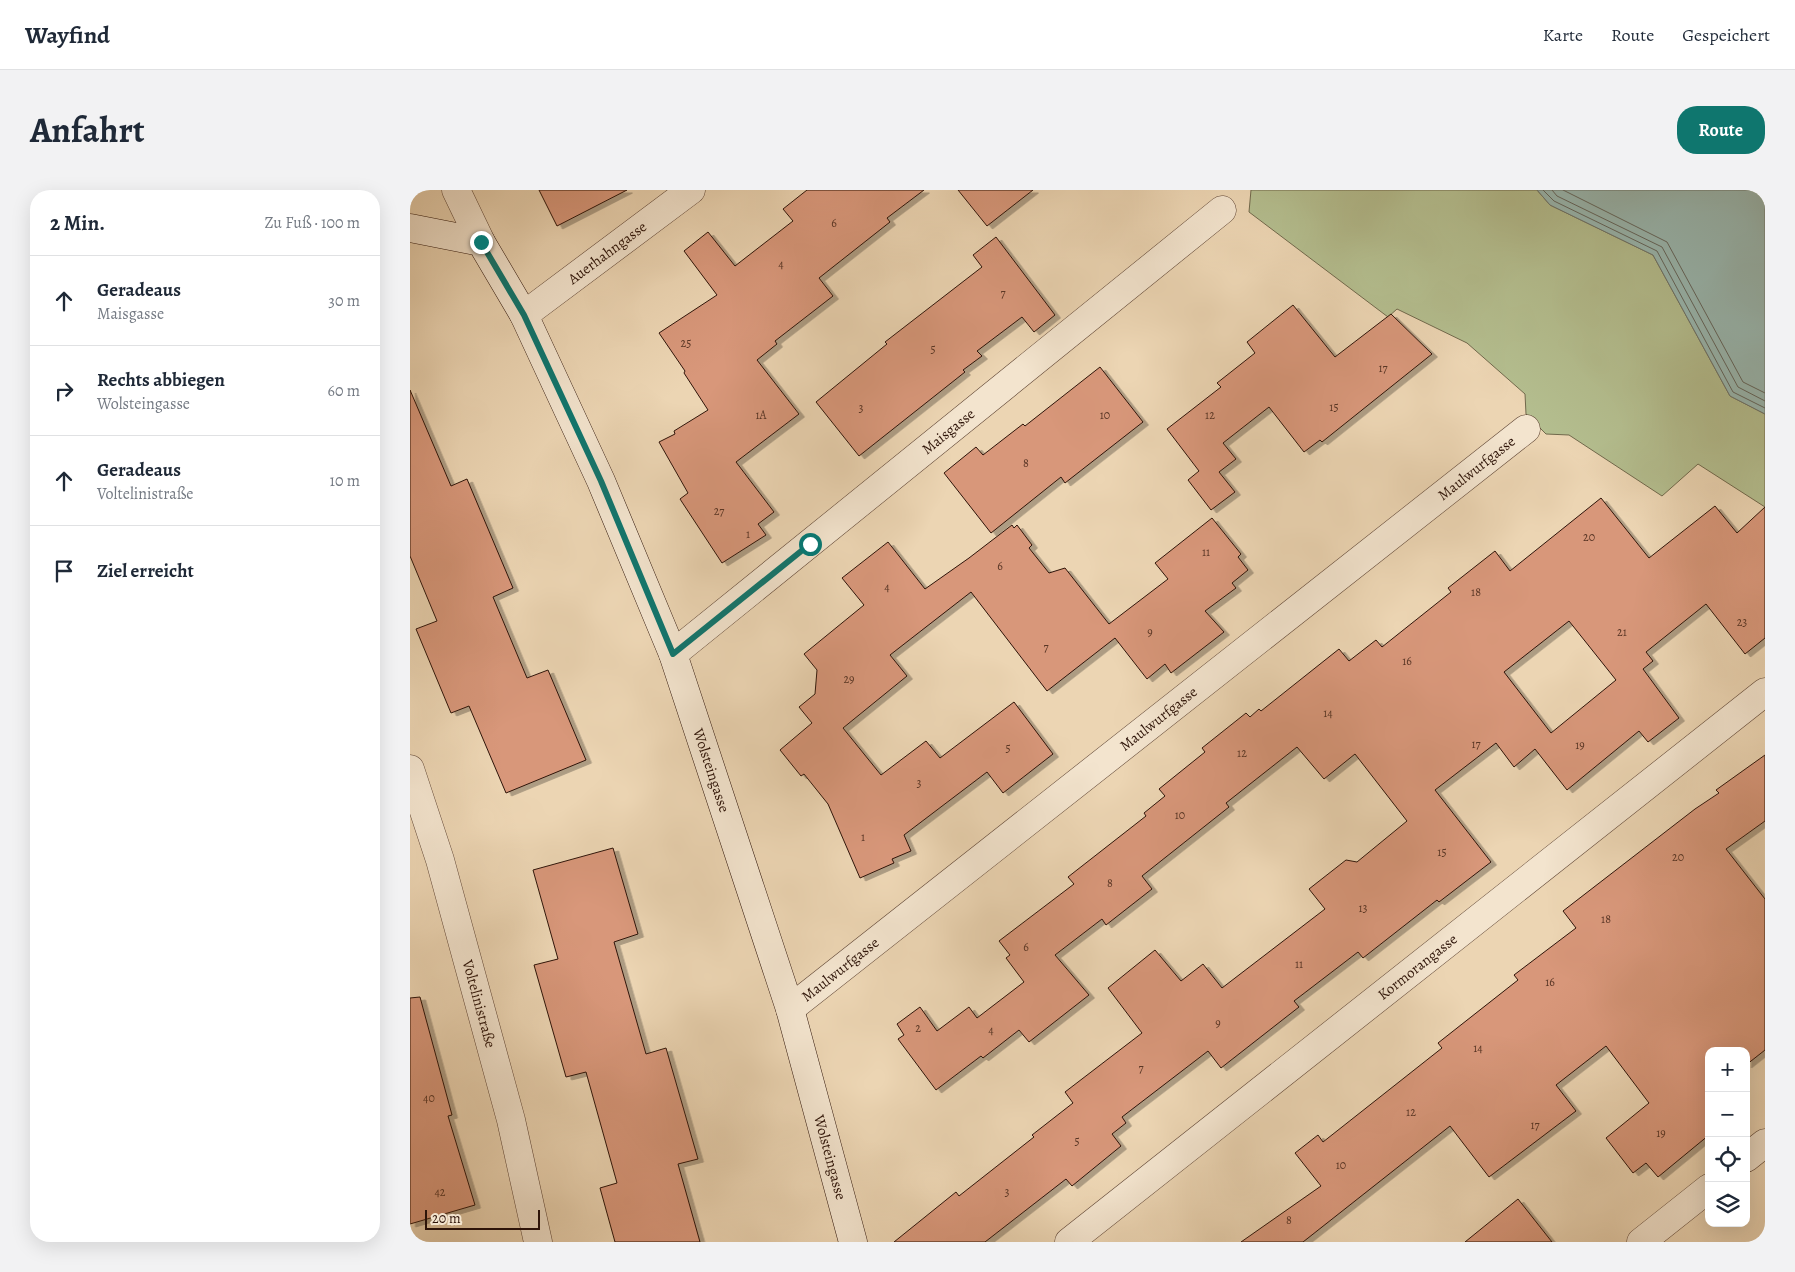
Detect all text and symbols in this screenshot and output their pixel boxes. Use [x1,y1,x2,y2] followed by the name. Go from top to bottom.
[25,19,110,51] text: Wayfind
[1543,23,1583,47] text: Karte
[1611,23,1654,47] text: Route
[1682,23,1770,47] text: Gespeichert
[30,106,145,154] text: Anfahrt
[1677,106,1765,154] button: Route
[50,209,105,237] text: 2 Min.
[264,212,360,234] text: Zu Fuß · 100 m
[831,215,837,231] house number: 6
[563,217,651,289] street label: Auerhahngasse
[470,231,493,254] route end
[778,256,784,272] house number: 4
[97,277,181,303] text: Geradeaus
[1000,285,1006,301] house number: 7
[50,287,78,315] icon: ahead
[328,290,360,312] text: 30 m
[97,303,164,325] text: Maisgasse
[681,335,691,351] house number: 25
[930,341,936,357] house number: 5
[1378,360,1389,376] house number: 17
[97,367,225,393] text: Rechts abbiegen
[50,377,78,405] icon: right
[328,380,360,402] text: 60 m
[97,393,190,415] text: Wolsteingasse
[1329,399,1339,415] house number: 15
[859,400,864,416] house number: 3
[917,404,979,459] street label: Maisgasse
[755,407,768,423] house number: 1A
[1100,407,1110,423] house number: 10
[1205,407,1215,423] house number: 12
[1434,431,1520,505] street label: Maulwurfgasse
[1023,455,1029,471] house number: 8
[97,457,181,483] text: Geradeaus
[50,467,78,495] icon: ahead
[330,470,360,492] text: 10 m
[97,483,193,505] text: Voltelinistraße
[714,503,725,519] house number: 27
[746,526,750,542] house number: 1
[1583,529,1595,545] house number: 20
[799,533,822,556] route start
[1202,544,1210,560] house number: 11
[50,557,78,585] icon: arrive
[97,558,194,584] text: Ziel erreicht
[997,558,1003,574] house number: 6
[884,579,890,595] house number: 4
[1471,584,1481,600] house number: 18
[1737,614,1747,630] house number: 23
[1147,624,1153,640] house number: 9
[1617,624,1627,640] house number: 21
[1043,639,1049,655] house number: 7
[1402,653,1412,669] house number: 16
[843,671,855,687] house number: 29
[1115,682,1202,756] street label: Maulwurfgasse
[1323,705,1333,721] house number: 14
[688,725,735,815] street label: Wolsteingasse
[1471,736,1482,752] house number: 17
[1575,737,1585,753] house number: 19
[1005,740,1011,756] house number: 5
[1237,745,1247,761] house number: 12
[917,775,922,791] house number: 3
[1175,807,1185,823] house number: 10
[861,829,865,845] house number: 1
[1437,844,1447,860] house number: 15
[1672,849,1684,865] house number: 20
[1107,875,1113,891] house number: 8
[1358,900,1368,916] house number: 13
[1601,911,1611,927] house number: 18
[1373,929,1461,1004] street label: Kormorangasse
[797,932,883,1006] street label: Maulwurfgasse
[1023,939,1029,955] house number: 6
[1295,956,1303,972] house number: 11
[457,957,501,1050] street label: Voltelinistraße
[1545,974,1555,990] house number: 16
[1215,1015,1221,1031] house number: 9
[915,1020,921,1036] house number: 2
[988,1022,994,1038] house number: 4
[1473,1040,1483,1056] house number: 14
[1705,1047,1750,1227] map controls
[1705,1047,1750,1092] button: +
[1138,1060,1144,1076] house number: 7
[423,1090,435,1106] house number: 40
[1705,1092,1750,1137] button: −
[1406,1104,1416,1120] house number: 12
[809,1112,851,1202] street label: Wolsteingasse
[1530,1117,1541,1133] house number: 17
[1656,1125,1666,1141] house number: 19
[1074,1133,1080,1149] house number: 5
[1705,1137,1750,1182] button: locate
[1336,1157,1346,1173] house number: 10
[1705,1182,1750,1227] button: layers
[434,1184,446,1200] house number: 42
[1005,1184,1010,1200] house number: 3
[425,1207,540,1230] scale bar
[432,1209,461,1228] text: 20 m
[1286,1212,1292,1228] house number: 8

